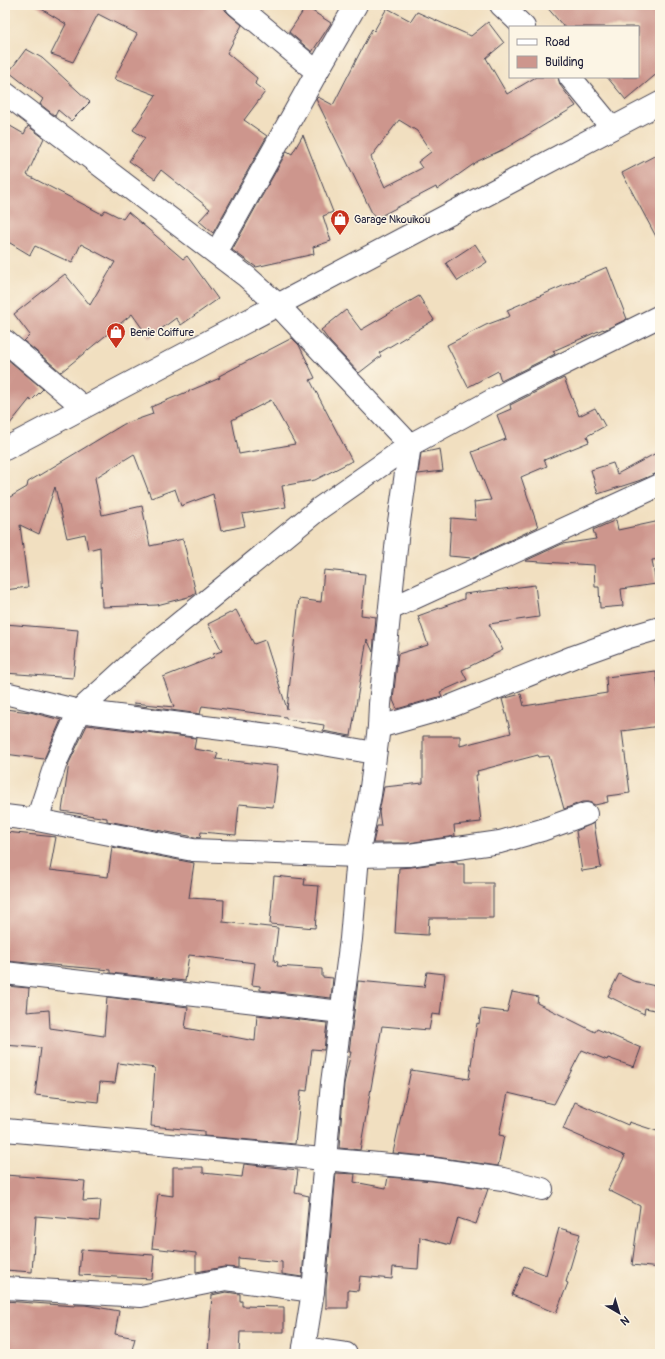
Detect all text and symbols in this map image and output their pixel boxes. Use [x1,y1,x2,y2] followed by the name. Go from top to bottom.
[509,26,639,78] legend
[545,35,570,50] text: Road
[545,55,584,70] text: Building
[329,208,351,236] shop icon: Garage Nkouikou
[354,213,430,226] place label: Garage Nkouikou
[105,321,127,349] shop icon: Benie Coiffure
[130,326,195,339] place label: Benie Coiffure
[599,1293,639,1333] north arrow
[617,1313,632,1328] text: N

